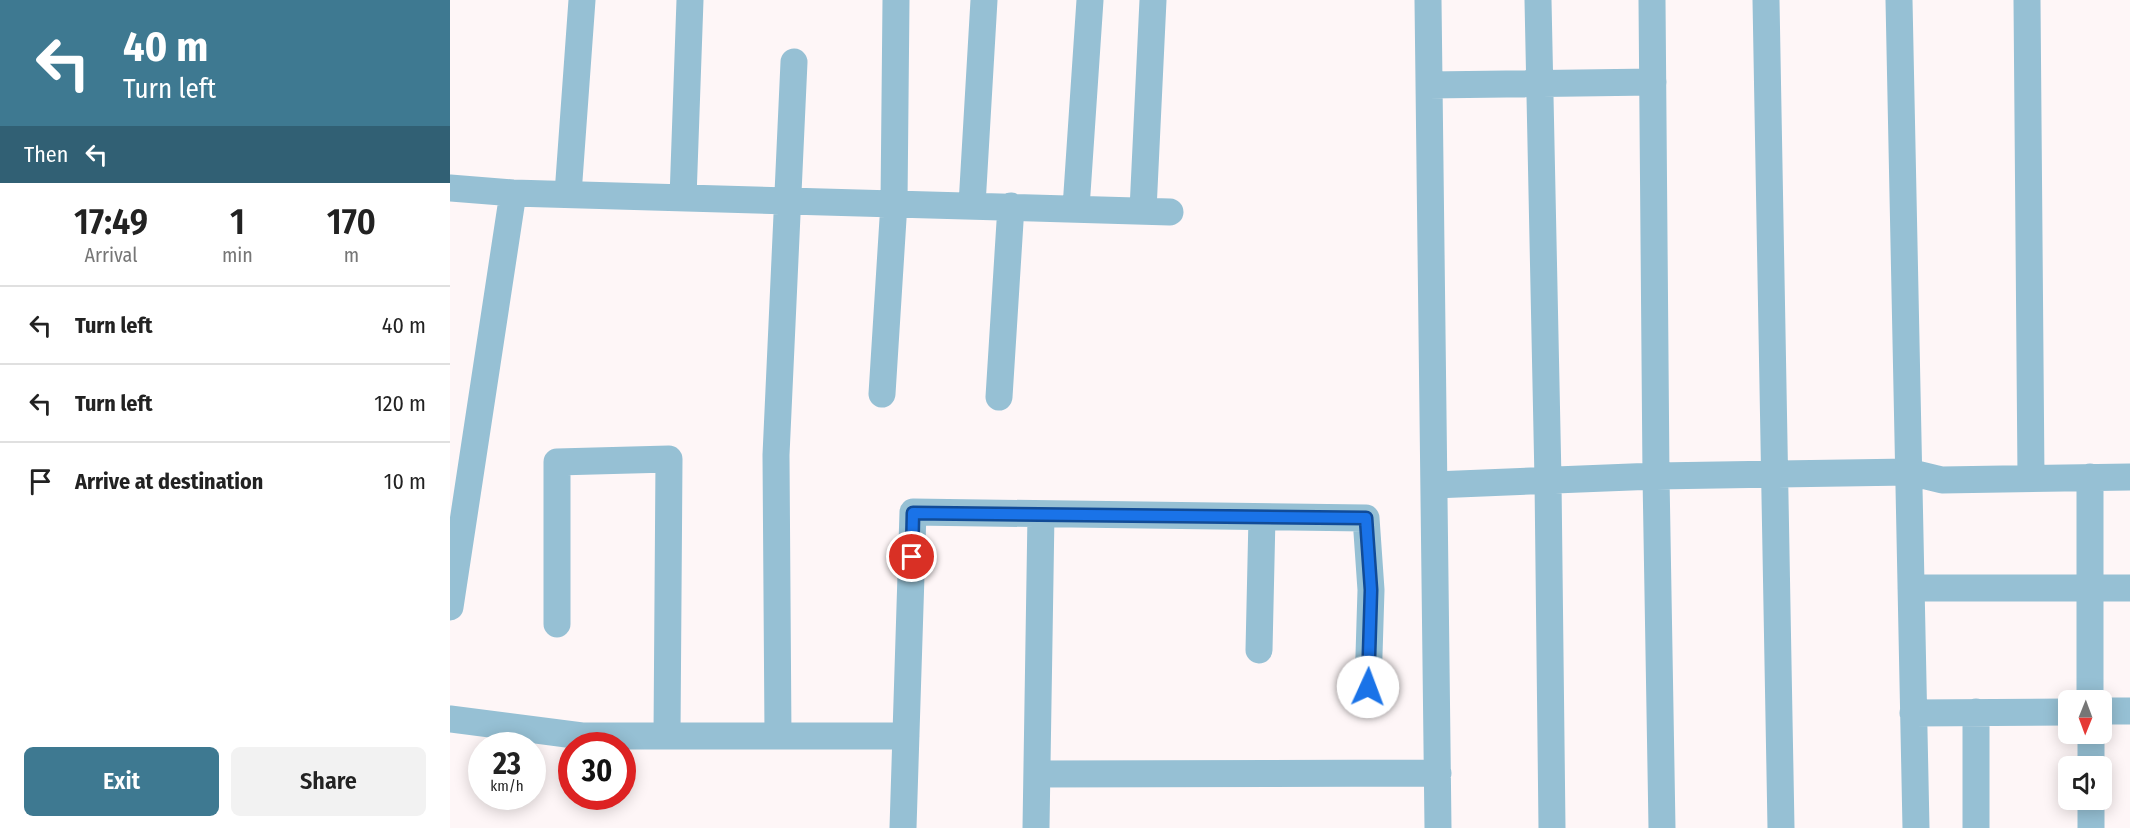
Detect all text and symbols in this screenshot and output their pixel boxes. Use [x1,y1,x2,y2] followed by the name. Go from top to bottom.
[123,22,208,72] text: 40 m
[24,24,102,102] icon: left
[123,73,216,105] text: Turn left
[80,138,113,171] icon: left
[24,141,68,168] text: Then
[74,200,148,244] text: 17:49
[230,200,245,244] text: 1
[327,200,376,244] text: 170
[84,243,137,267] text: Arrival
[222,243,253,267] text: min
[344,243,359,267] text: m
[24,309,57,342] icon: left
[75,312,153,339] text: Turn left
[382,312,426,339] text: 40 m
[24,387,57,420] icon: left
[75,390,153,417] text: Turn left
[374,390,426,417] text: 120 m
[24,465,57,498] icon: arrive
[75,468,263,495] text: Arrive at destination
[384,468,426,495] text: 10 m
[886,531,937,582] pin
[895,540,928,573] icon: arrive
[1336,655,1400,719] position arrow
[2058,690,2112,744] north arrow
[2058,690,2112,810] map controls
[558,732,636,810] speed limit sign: 30
[493,746,521,782] text: 23
[24,747,219,816] button: Exit
[231,747,426,816] button: Share
[2058,756,2112,810] button: sound
[490,777,524,795] text: km/h

